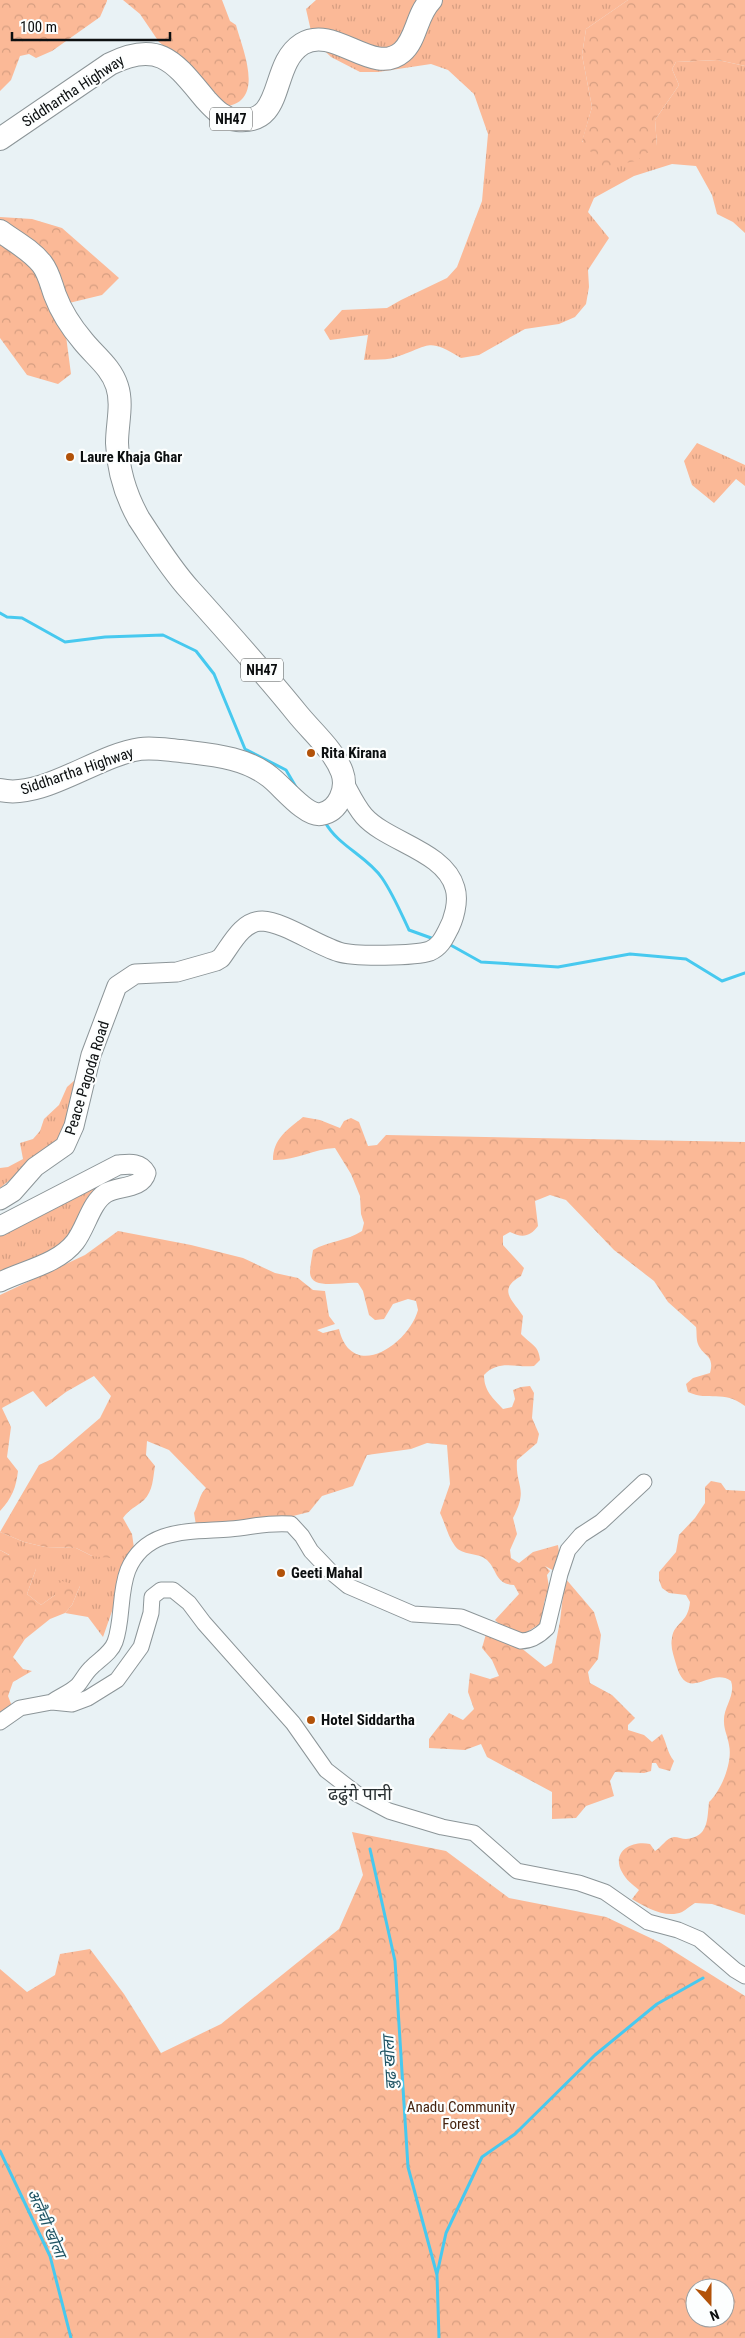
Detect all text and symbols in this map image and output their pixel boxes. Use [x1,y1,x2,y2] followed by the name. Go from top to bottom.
[12,10,170,42] scale bar
[20,18,57,36] text: 100 m
[19,51,127,131] street label: Siddhartha Highway
[210,108,252,130] road number: NH47
[80,448,182,466] place label: Laure Khaja Ghar
[64,451,76,463] marker: Laure Khaja Ghar
[241,658,283,682] road number: NH47
[18,743,136,799] street label: Siddhartha Highway
[321,744,387,762] place label: Rita Kirana
[305,747,317,759] marker: Rita Kirana
[61,1019,113,1137] street label: Peace Pagoda Road
[291,1564,363,1582] place label: Geeti Mahal
[275,1567,287,1579] marker: Geeti Mahal
[321,1711,415,1729] place label: Hotel Siddartha
[305,1714,317,1726] marker: Hotel Siddartha
[328,1783,392,1806] district label: ढढुंगे पानी
[378,2032,402,2091] water label: बुढ खोला
[407,2098,515,2133] park label: Anadu Community Forest
[23,2186,71,2263] water label: अलैची खोला
[685,2278,735,2328] north arrow
[708,2306,722,2324] text: N

